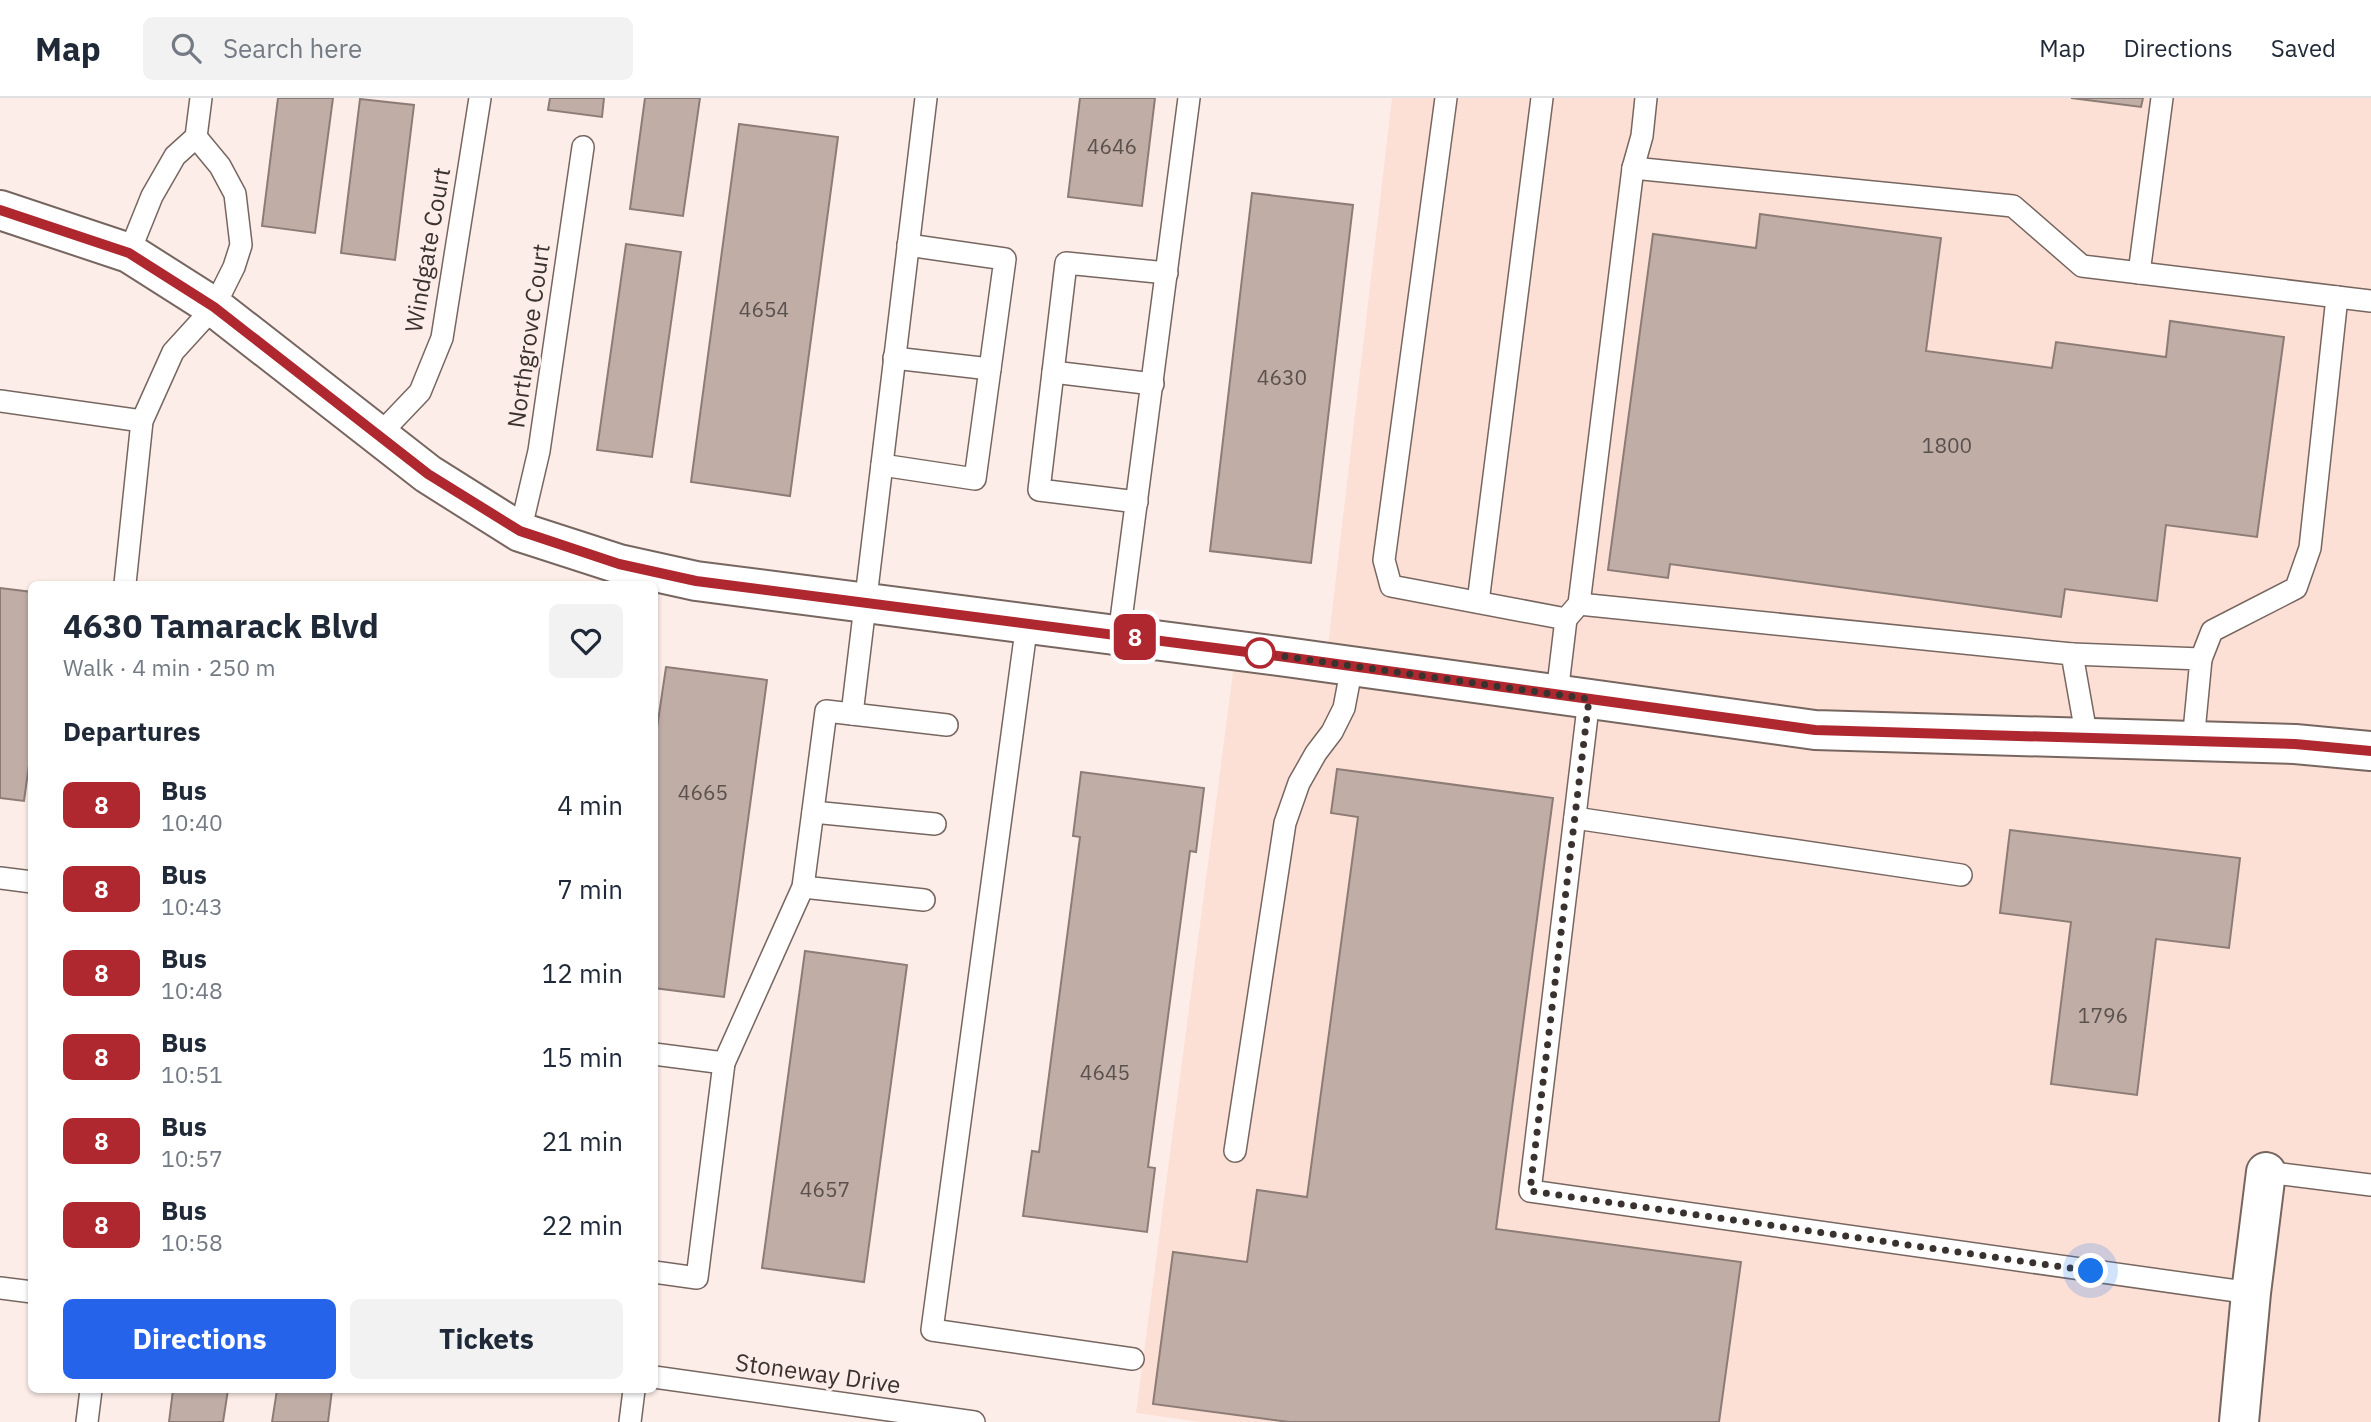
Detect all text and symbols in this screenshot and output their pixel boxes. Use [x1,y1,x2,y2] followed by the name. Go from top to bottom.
[143,17,633,80] search box
[35,27,101,70] text: Map
[167,29,205,67] icon: search
[223,31,362,65] text: Search here
[2039,32,2085,64] text: Map
[2123,32,2233,64] text: Directions
[2271,32,2336,64] text: Saved
[1087,132,1137,160] house number: 4646
[397,165,457,335] street label: Windgate Court
[499,242,557,430] street label: Northgrove Court
[739,295,789,323] house number: 4654
[1257,363,1307,391] house number: 4630
[1922,431,1972,459] house number: 1800
[63,604,379,647] text: 4630 Tamarack Blvd
[549,604,623,678] button: heart
[1112,614,1158,660] line badge: 8
[1128,621,1142,653] text: 8
[1245,638,1275,668] unlabelled marker
[63,652,276,682] text: Walk · 4 min · 250 m
[63,714,201,748] text: Departures
[161,773,207,807] text: Bus
[678,778,728,806] house number: 4665
[557,788,623,822] text: 4 min
[94,789,109,821] text: 8
[161,807,223,837] text: 10:40
[161,857,207,891] text: Bus
[557,872,623,906] text: 7 min
[94,873,109,905] text: 8
[161,891,223,921] text: 10:43
[161,941,207,975] text: Bus
[542,956,623,990] text: 12 min
[94,957,109,989] text: 8
[161,975,223,1005] text: 10:48
[2078,1001,2128,1029] house number: 1796
[161,1025,207,1059] text: Bus
[542,1040,623,1074] text: 15 min
[94,1041,109,1073] text: 8
[1080,1058,1130,1086] house number: 4645
[161,1059,223,1089] text: 10:51
[161,1109,207,1143] text: Bus
[542,1124,623,1158] text: 21 min
[94,1125,109,1157] text: 8
[161,1143,223,1173] text: 10:57
[800,1175,850,1203] house number: 4657
[161,1193,207,1227] text: Bus
[542,1208,623,1242] text: 22 min
[94,1209,109,1241] text: 8
[161,1227,223,1257] text: 10:58
[2073,1253,2108,1288] your location
[63,1299,336,1379] button: Directions
[350,1299,623,1379] button: Tickets
[733,1346,903,1400] street label: Stoneway Drive

